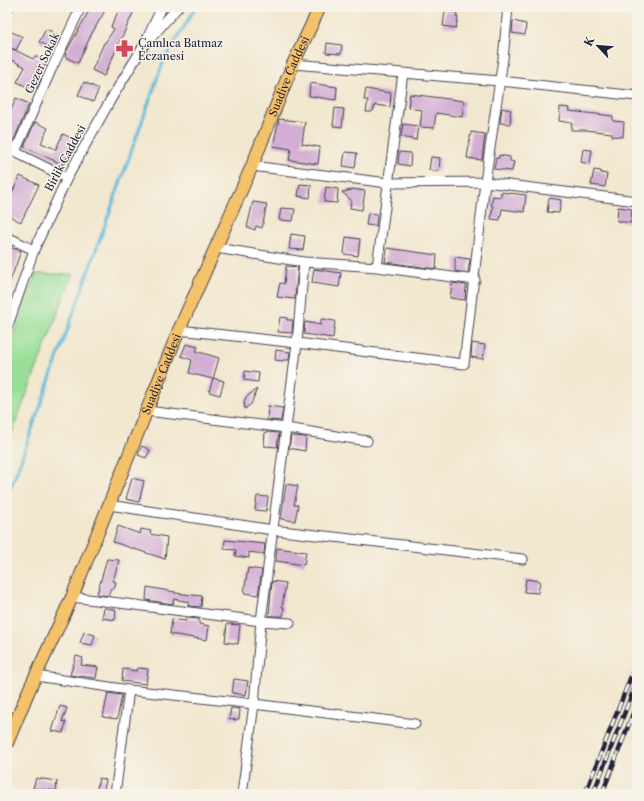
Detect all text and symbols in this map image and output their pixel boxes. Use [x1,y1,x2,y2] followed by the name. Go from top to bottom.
[578,26,618,66] north arrow
[22,30,63,96] street label: Gezer Sokak
[266,33,312,119] street label: Suadiye Caddesi
[581,34,598,49] text: K
[138,36,223,63] place label: Çamlıca Batmaz Eczanesi
[115,39,135,59] pharmacy icon: Çamlıca Batmaz Eczanesi
[42,122,89,194] street label: Birlik Caddesi
[139,331,184,417] street label: Suadiye Caddesi

